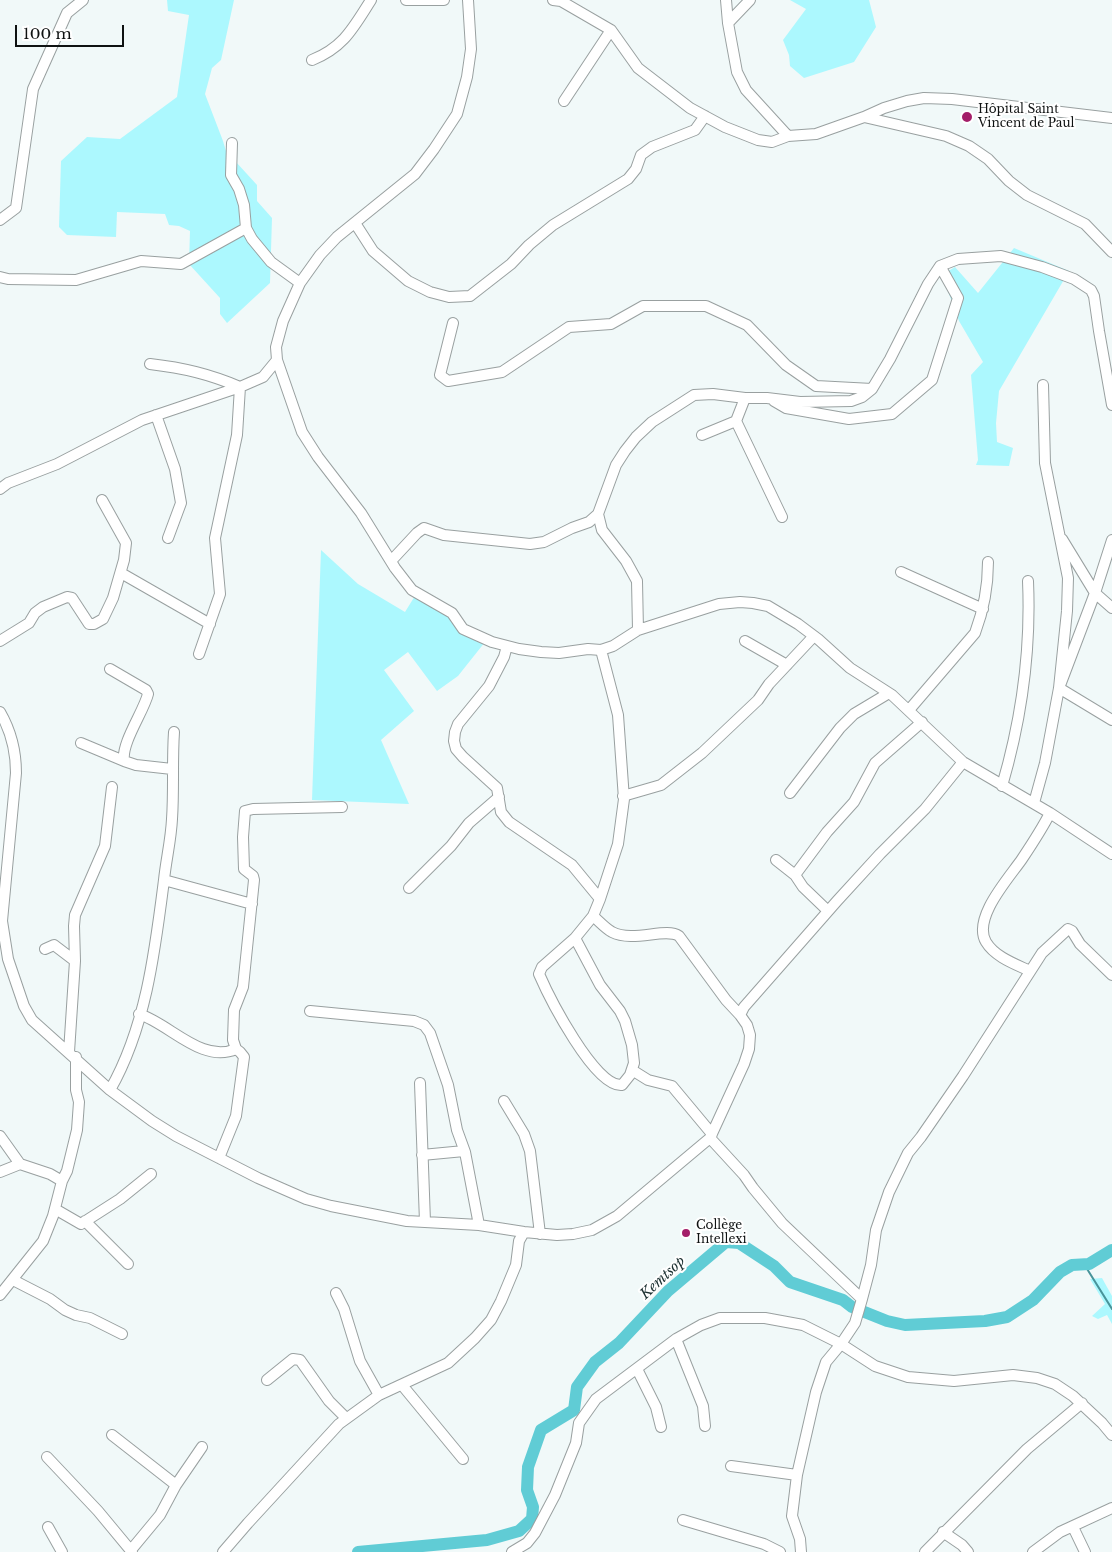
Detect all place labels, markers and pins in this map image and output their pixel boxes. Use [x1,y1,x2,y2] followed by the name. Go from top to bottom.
[978,103,1074,131] place label: Hôpital Saint Vincent de Paul
[960,110,974,124] marker: Hôpital Saint Vincent de Paul
[696,1219,747,1247] place label: Collège Intellexi
[680,1227,692,1239] marker: Collège Intellexi

